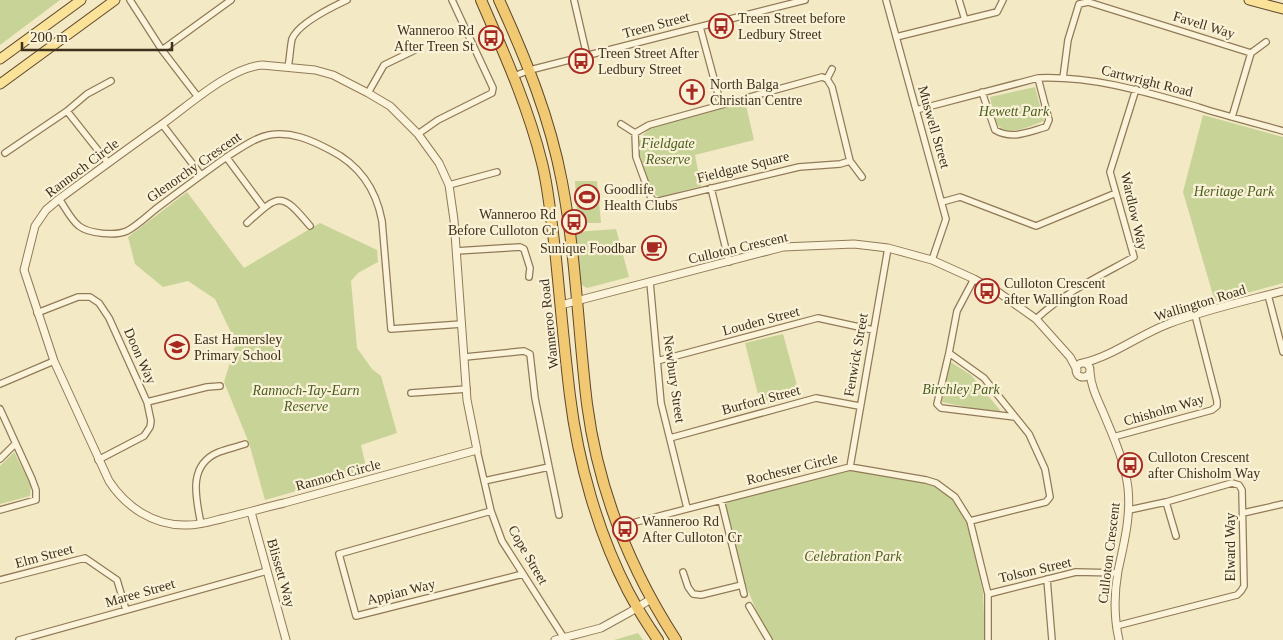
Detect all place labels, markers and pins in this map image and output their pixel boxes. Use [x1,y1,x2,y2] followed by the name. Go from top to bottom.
[738,11,846,42] place label: Treen Street before Ledbury Street
[708,13,734,39] bus stop icon: Treen Street before Ledbury Street
[394,23,474,54] place label: Wanneroo Rd After Treen St
[478,25,504,51] bus stop icon: Wanneroo Rd After Treen St
[598,46,699,77] place label: Treen Street After Ledbury Street
[568,48,594,74] bus stop icon: Treen Street After Ledbury Street
[710,77,802,108] place label: North Balga Christian Centre
[679,79,705,105] church icon: North Balga Christian Centre
[604,182,678,213] place label: Goodlife Health Clubs
[574,184,600,210] sports icon: Goodlife Health Clubs
[448,207,556,238] place label: Wanneroo Rd Before Culloton Cr
[561,209,587,235] bus stop icon: Wanneroo Rd Before Culloton Cr
[641,235,667,261] cafe icon: Sunique Foodbar
[540,241,636,256] place label: Sunique Foodbar
[1004,276,1128,307] place label: Culloton Crescent after Wallington Road
[974,278,1000,304] bus stop icon: Culloton Crescent after Wallington Road
[194,332,282,363] place label: East Hamersley Primary School
[164,334,190,360] school or university icon: East Hamersley Primary School
[1148,450,1260,481] place label: Culloton Crescent after Chisholm Way
[1117,452,1143,478] bus stop icon: Culloton Crescent after Chisholm Way
[642,514,742,545] place label: Wanneroo Rd After Culloton Cr
[612,516,638,542] bus stop icon: Wanneroo Rd After Culloton Cr

